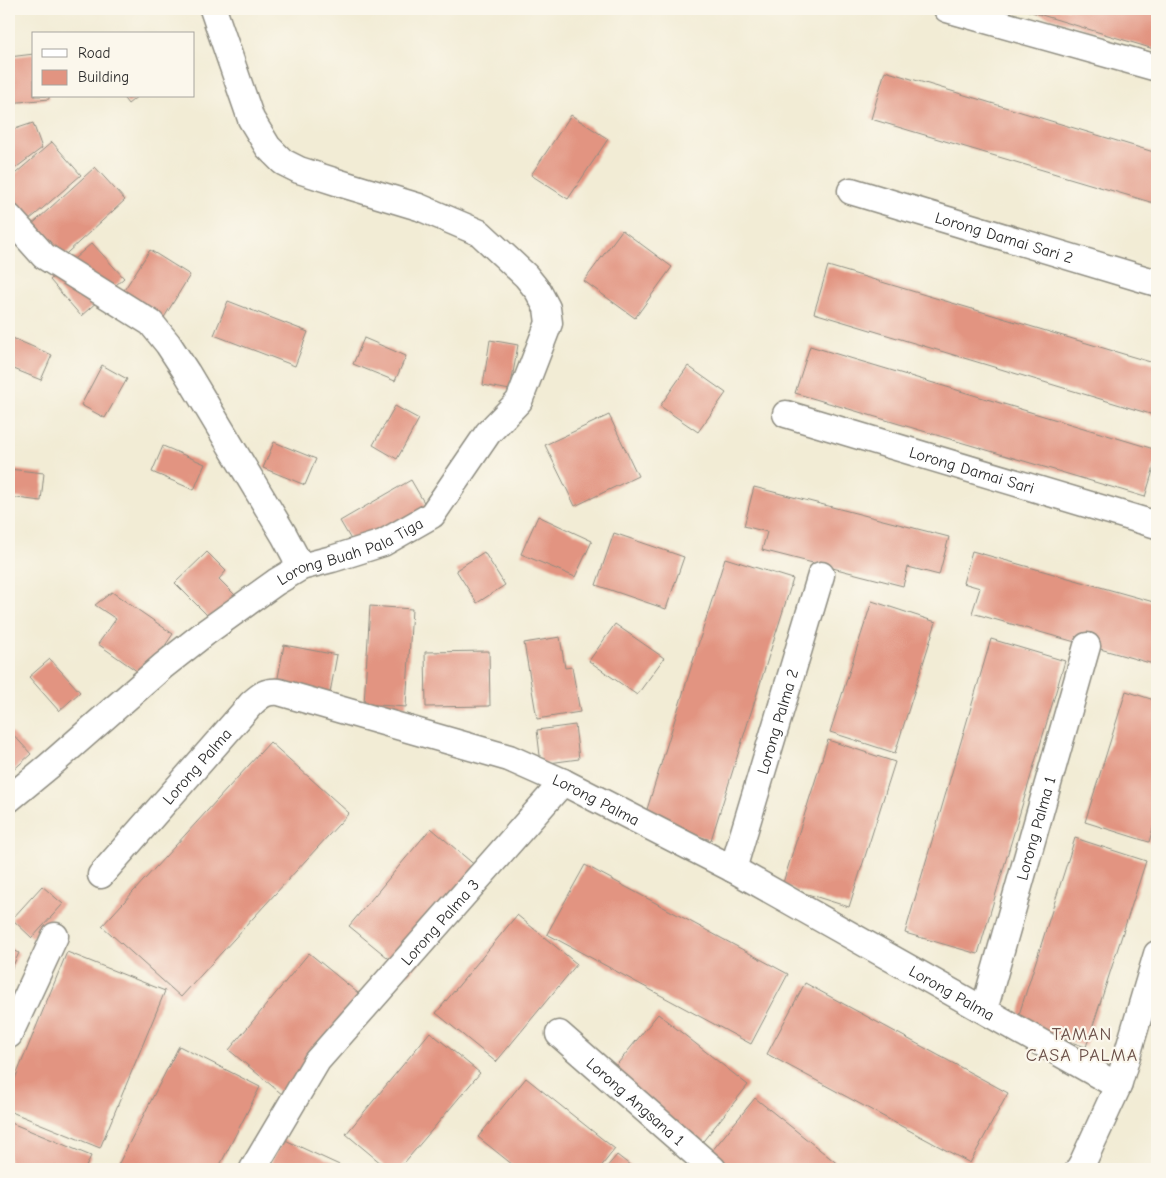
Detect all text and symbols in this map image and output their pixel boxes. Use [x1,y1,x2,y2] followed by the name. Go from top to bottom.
[32,32,195,98] legend
[78,44,110,62] text: Road
[78,68,129,86] text: Building
[933,209,1075,267] street label: Lorong Damai Sari 2
[907,443,1036,498] street label: Lorong Damai Sari
[274,514,426,589] street label: Lorong Buah Pala Tiga
[754,667,802,776] street label: Lorong Palma 2
[159,725,235,808] street label: Lorong Palma
[550,771,642,830] street label: Lorong Palma
[1013,775,1060,882] street label: Lorong Palma 1
[398,876,483,969] street label: Lorong Palma 3
[906,962,997,1025] street label: Lorong Palma
[1026,1024,1138,1066] district label: TAMAN CASA PALMA
[583,1054,688,1150] street label: Lorong Angsana 1

